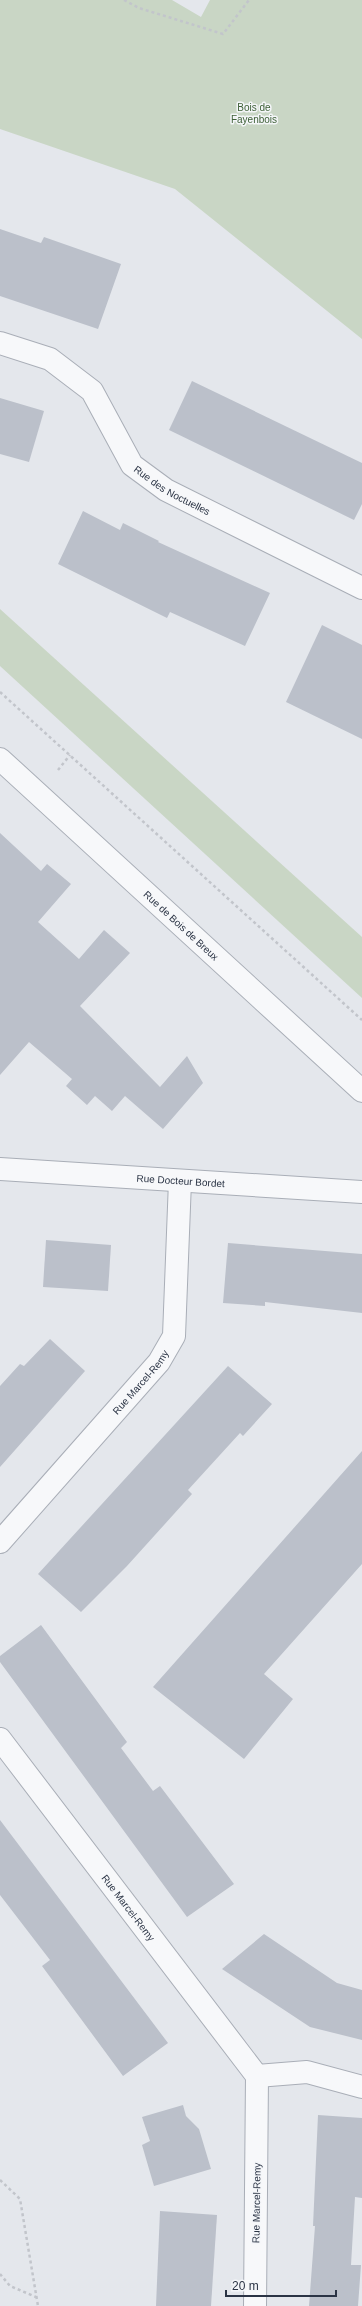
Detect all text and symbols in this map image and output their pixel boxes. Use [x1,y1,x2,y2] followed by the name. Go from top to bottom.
[231,102,277,125] park label: Bois de Fayenbois
[132,463,212,517] street label: Rue des Noctuelles
[141,889,221,963] street label: Rue de Bois de Breux
[136,1173,225,1189] street label: Rue Docteur Bordet
[111,1348,171,1417] street label: Rue Marcel-Remy
[99,1872,157,1943] street label: Rue Marcel-Remy
[250,2163,263,2243] street label: Rue Marcel-Remy
[226,2272,336,2298] scale bar
[232,2279,259,2293] text: 20 m

